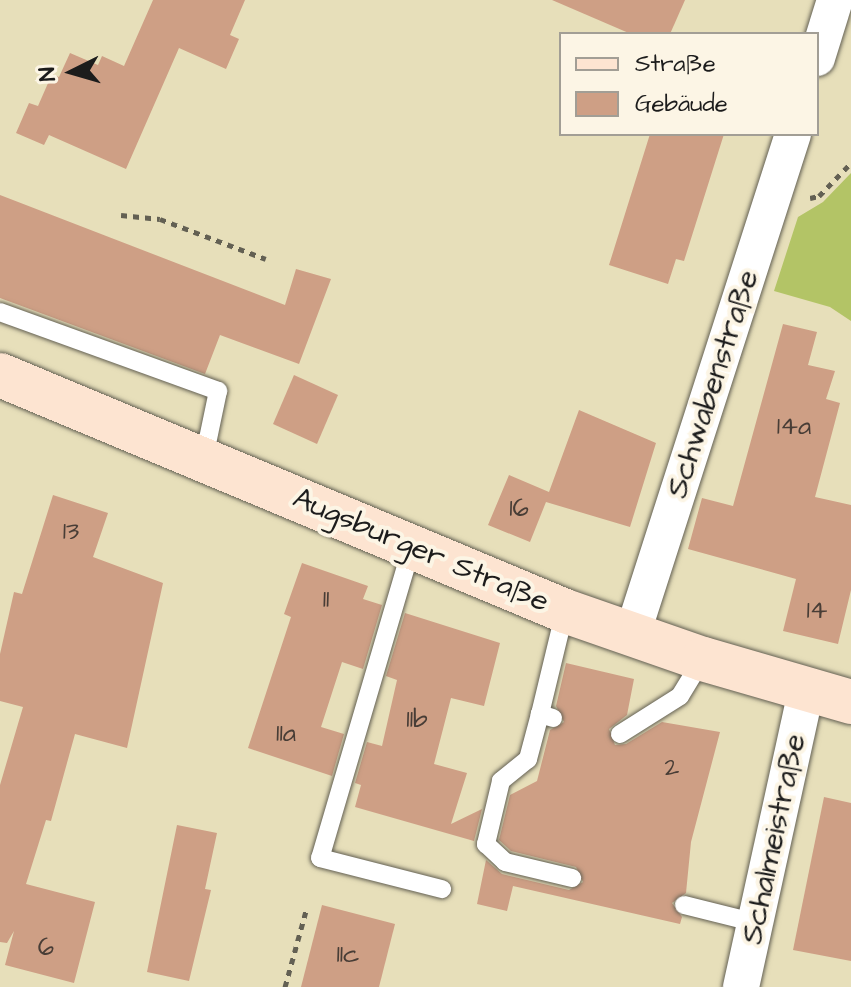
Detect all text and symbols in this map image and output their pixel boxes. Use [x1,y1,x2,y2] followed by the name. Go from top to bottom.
[32,32,112,112] north arrow
[559,32,819,136] legend
[635,47,716,81] text: Straße
[32,66,64,82] text: N
[635,87,728,121] text: Gebäude
[659,266,767,502] street label: Schwabenstraße
[777,411,811,443] house number: 14a
[288,480,554,620] street label: Augsburger Straße
[509,493,529,525] house number: 16
[63,516,79,548] house number: 13
[323,584,329,616] house number: 11
[806,595,828,627] house number: 14
[406,704,428,736] house number: 11b
[276,718,296,750] house number: 11a
[734,731,814,947] street label: Schalmeistraße
[665,752,679,784] house number: 2
[38,932,54,964] house number: 6
[336,939,360,971] house number: 11c

